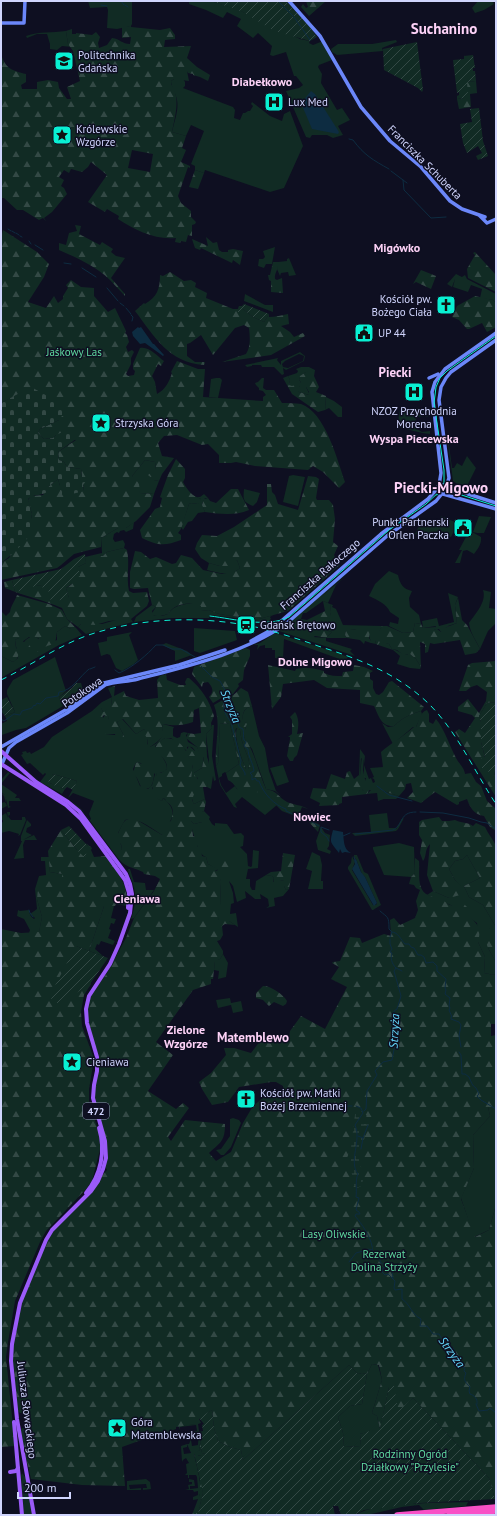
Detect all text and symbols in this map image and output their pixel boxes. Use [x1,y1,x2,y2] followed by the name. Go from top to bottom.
[411,19,477,38] district label: Suchanino
[78,48,136,75] place label: Politechnika Gdańska
[53,50,75,72] school or university icon: Politechnika Gdańska
[232,74,293,89] district label: Diabełkowo
[263,91,285,113] hospital icon: Lux Med
[288,95,328,109] place label: Lux Med
[76,122,128,149] place label: Królewskie Wzgórze
[385,122,465,202] street label: Franciszka Schuberta
[51,124,73,146] place icon: Królewskie Wzgórze
[374,240,421,255] district label: Migówko
[372,292,432,319] place label: Kościół pw. Bożego Ciała
[435,294,457,316] church icon: Kościół pw. Bożego Ciała
[353,322,375,344] public building icon: UP 44
[378,326,406,340] place label: UP 44
[45,345,102,359] park label: Jaśkowy Las
[379,364,411,381] district label: Piecki
[403,381,425,403] hospital icon: NZOZ Przychodnia Morena
[371,404,457,431] place label: NZOZ Przychodnia Morena
[90,412,112,434] place icon: Strzyska Góra
[115,416,178,430] place label: Strzyska Góra
[369,431,459,446] district label: Wyspa Piecewska
[394,478,488,497] district label: Piecki-Migowo
[372,515,449,542] place label: Punkt Partnerski Orlen Paczka
[452,517,474,539] public building icon: Punkt Partnerski Orlen Paczka
[277,535,363,613] street label: Franciszka Rakoczego
[235,614,257,636] station icon: Gdańsk Brętowo
[260,618,336,632] place label: Gdańsk Brętowo
[278,654,353,669] district label: Dolne Migowo
[59,673,105,711] street label: Potokowa
[218,687,245,725] water label: Strzyża
[293,809,331,824] district label: Nowiec
[114,891,160,906] district label: Cieniawa
[386,1013,402,1049] water label: Strzyża
[164,1022,208,1051] district label: Zielone Wzgórze
[217,1029,289,1046] district label: Matemblewo
[61,1051,83,1073] place icon: Cieniawa
[86,1055,129,1069] place label: Cieniawa
[260,1086,347,1113] place label: Kościół pw. Matki Bożej Brzemiennej
[235,1088,257,1110] church icon: Kościół pw. Matki Bożej Brzemiennej
[83,1103,109,1119] road number: 472
[302,1227,366,1241] park label: Lasy Oliwskie
[351,1247,418,1274] park label: Rezerwat Dolina Strzyży
[436,1333,468,1371] water label: Strzyża
[14,1360,40,1460] street label: Juliusza Słowackiego
[131,1415,201,1442] place label: Góra Matemblewska
[106,1417,128,1439] place icon: Góra Matemblewska
[361,1447,459,1474] park label: Rodzinny Ogród Działkowy "Przylesie"
[18,1474,70,1500] scale bar
[24,1480,57,1495] text: 200 m

